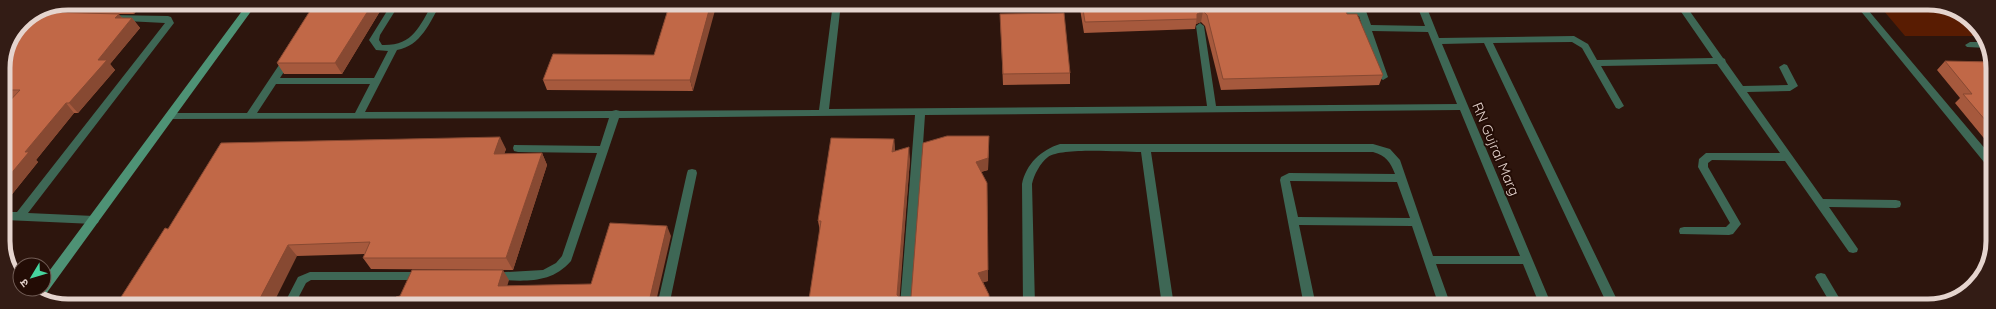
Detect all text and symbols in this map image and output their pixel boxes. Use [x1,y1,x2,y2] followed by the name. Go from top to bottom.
[1468,100,1524,198] street label: RN Gujral Marg
[12,257,52,297] north arrow
[16,276,32,290] text: उ

